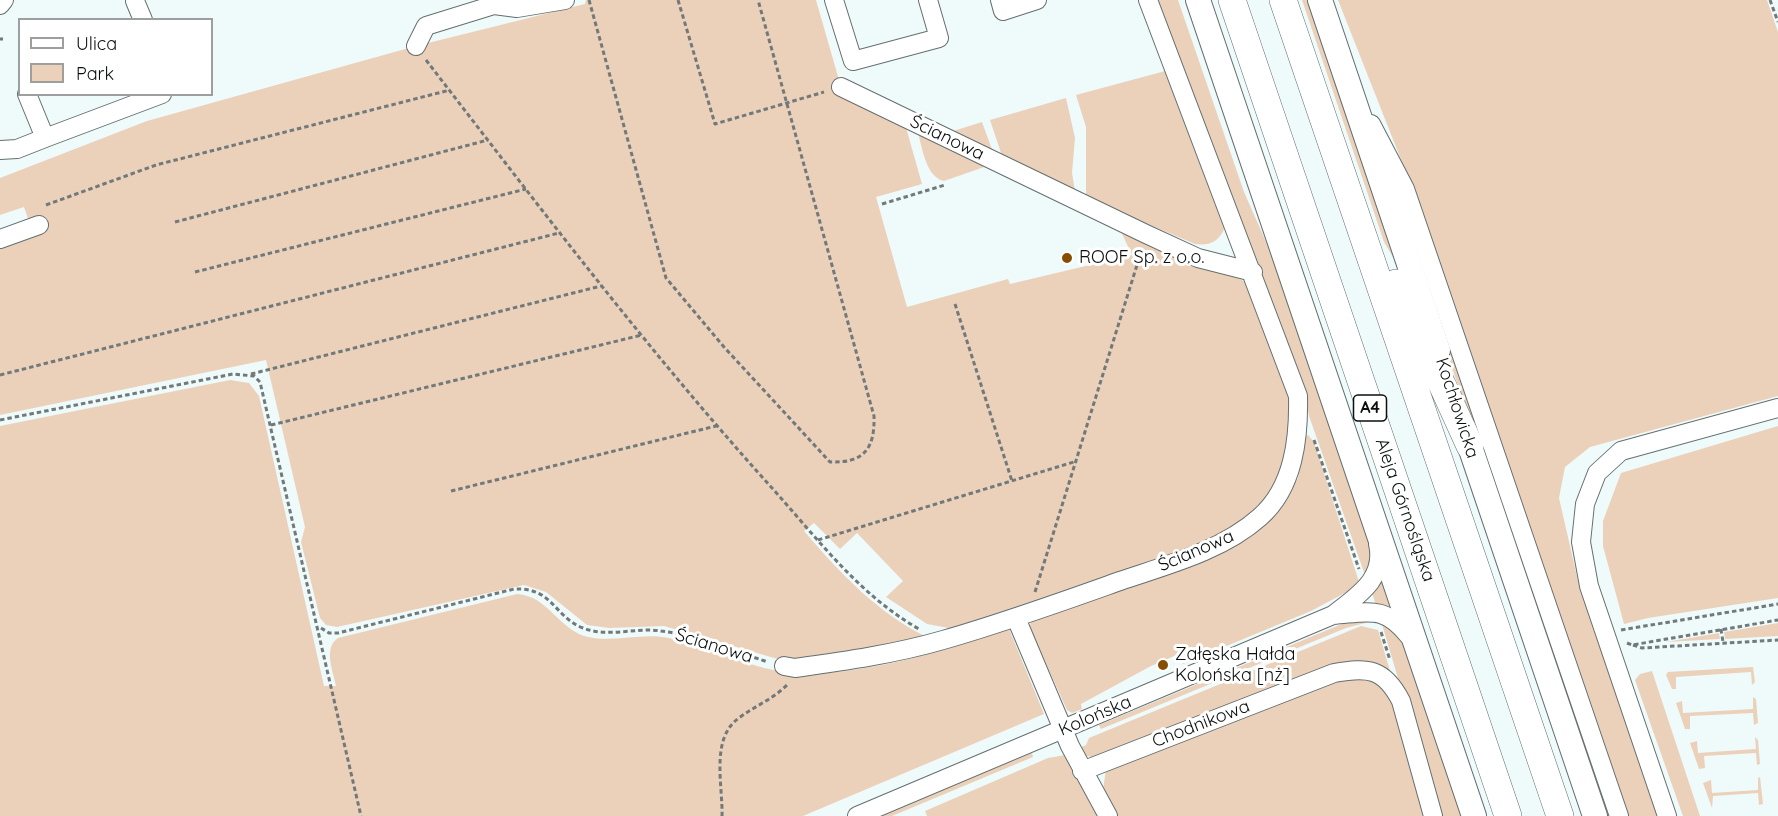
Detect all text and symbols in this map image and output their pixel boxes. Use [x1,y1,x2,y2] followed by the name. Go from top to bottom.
[18,18,213,96] legend
[76,32,117,55] text: Ulica
[76,62,114,85] text: Park
[906,111,988,165] street label: Ścianowa
[1079,247,1205,269] place label: ROOF Sp. z o.o.
[1060,251,1074,265] marker: ROOF Sp. z o.o.
[1431,355,1483,461] street label: Kochłowicka
[1354,395,1386,421] road number: A4
[1370,435,1440,585] street label: Aleja Górnośląska
[1155,525,1237,577] street label: Ścianowa
[673,624,755,668] street label: Ścianowa
[1175,644,1295,686] place label: Załęska Hałda Kolońska [nż]
[1156,658,1170,672] marker: Załęska Hałda Kolońska [nż]
[1055,691,1135,741] street label: Kolońska
[1149,696,1253,752] street label: Chodnikowa

